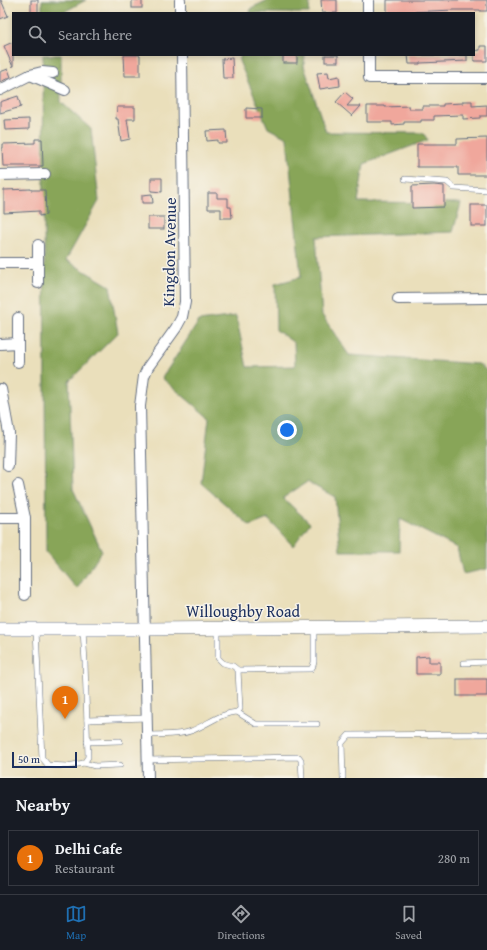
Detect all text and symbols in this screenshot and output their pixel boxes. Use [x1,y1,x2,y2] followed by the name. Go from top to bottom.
[12,12,475,56] search box
[26,23,48,45] icon: search
[58,24,132,45] text: Search here
[156,197,182,307] street label: Kingdon Avenue
[277,420,297,440] your location
[186,599,301,623] street label: Willoughby Road
[52,686,78,719] pin: 1
[12,750,77,769] scale bar
[18,751,40,767] text: 50 m
[16,792,70,817] text: Nearby
[55,838,122,859] text: Delhi Cafe
[27,849,33,868] text: 1
[438,849,470,868] text: 280 m
[55,859,115,878] text: Restaurant
[65,903,87,943] tab: Map
[218,903,265,943] tab: Directions
[395,903,422,943] tab: Saved

